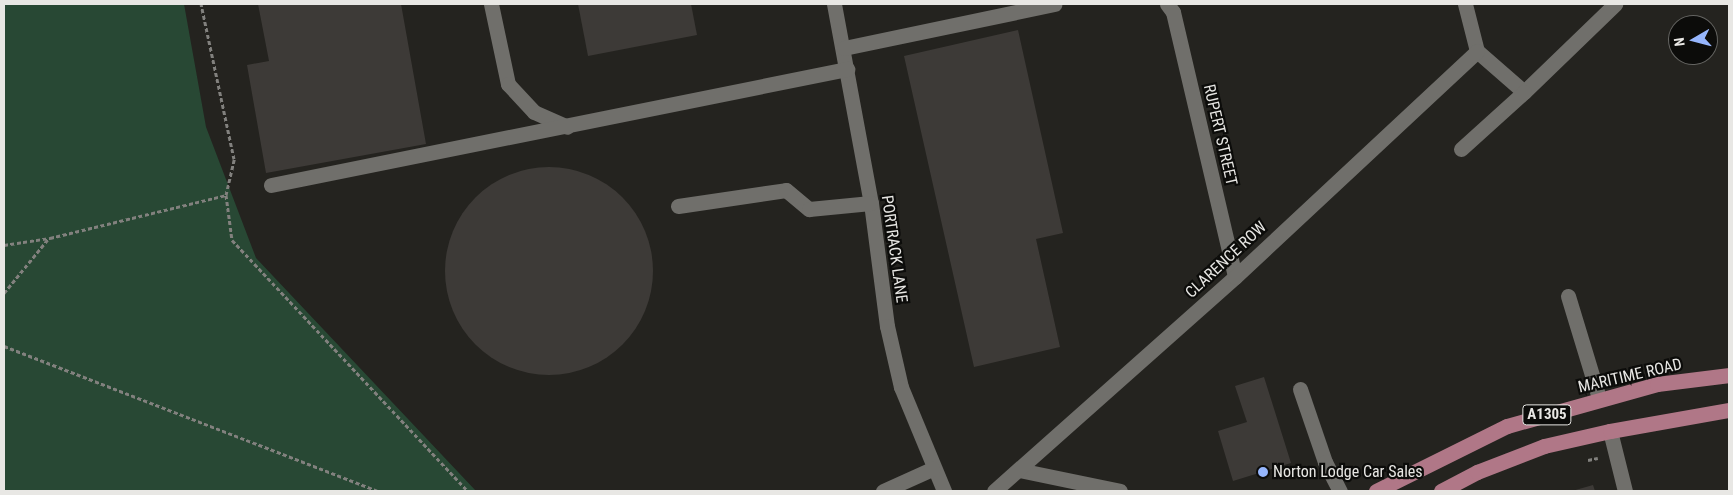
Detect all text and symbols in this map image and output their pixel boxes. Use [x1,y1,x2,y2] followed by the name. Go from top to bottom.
[1668,15,1718,65] north arrow
[1671,37,1688,47] text: N
[1199,82,1241,188] street label: RUPERT STREET
[877,194,911,304] street label: PORTRACK LANE
[1182,218,1270,302] street label: CLARENCE ROW
[1576,355,1684,397] street label: MARITIME ROAD
[1522,402,1572,428] road number: A1305
[1273,462,1423,482] place label: Norton Lodge Car Sales
[1257,466,1269,478] marker: Norton Lodge Car Sales

